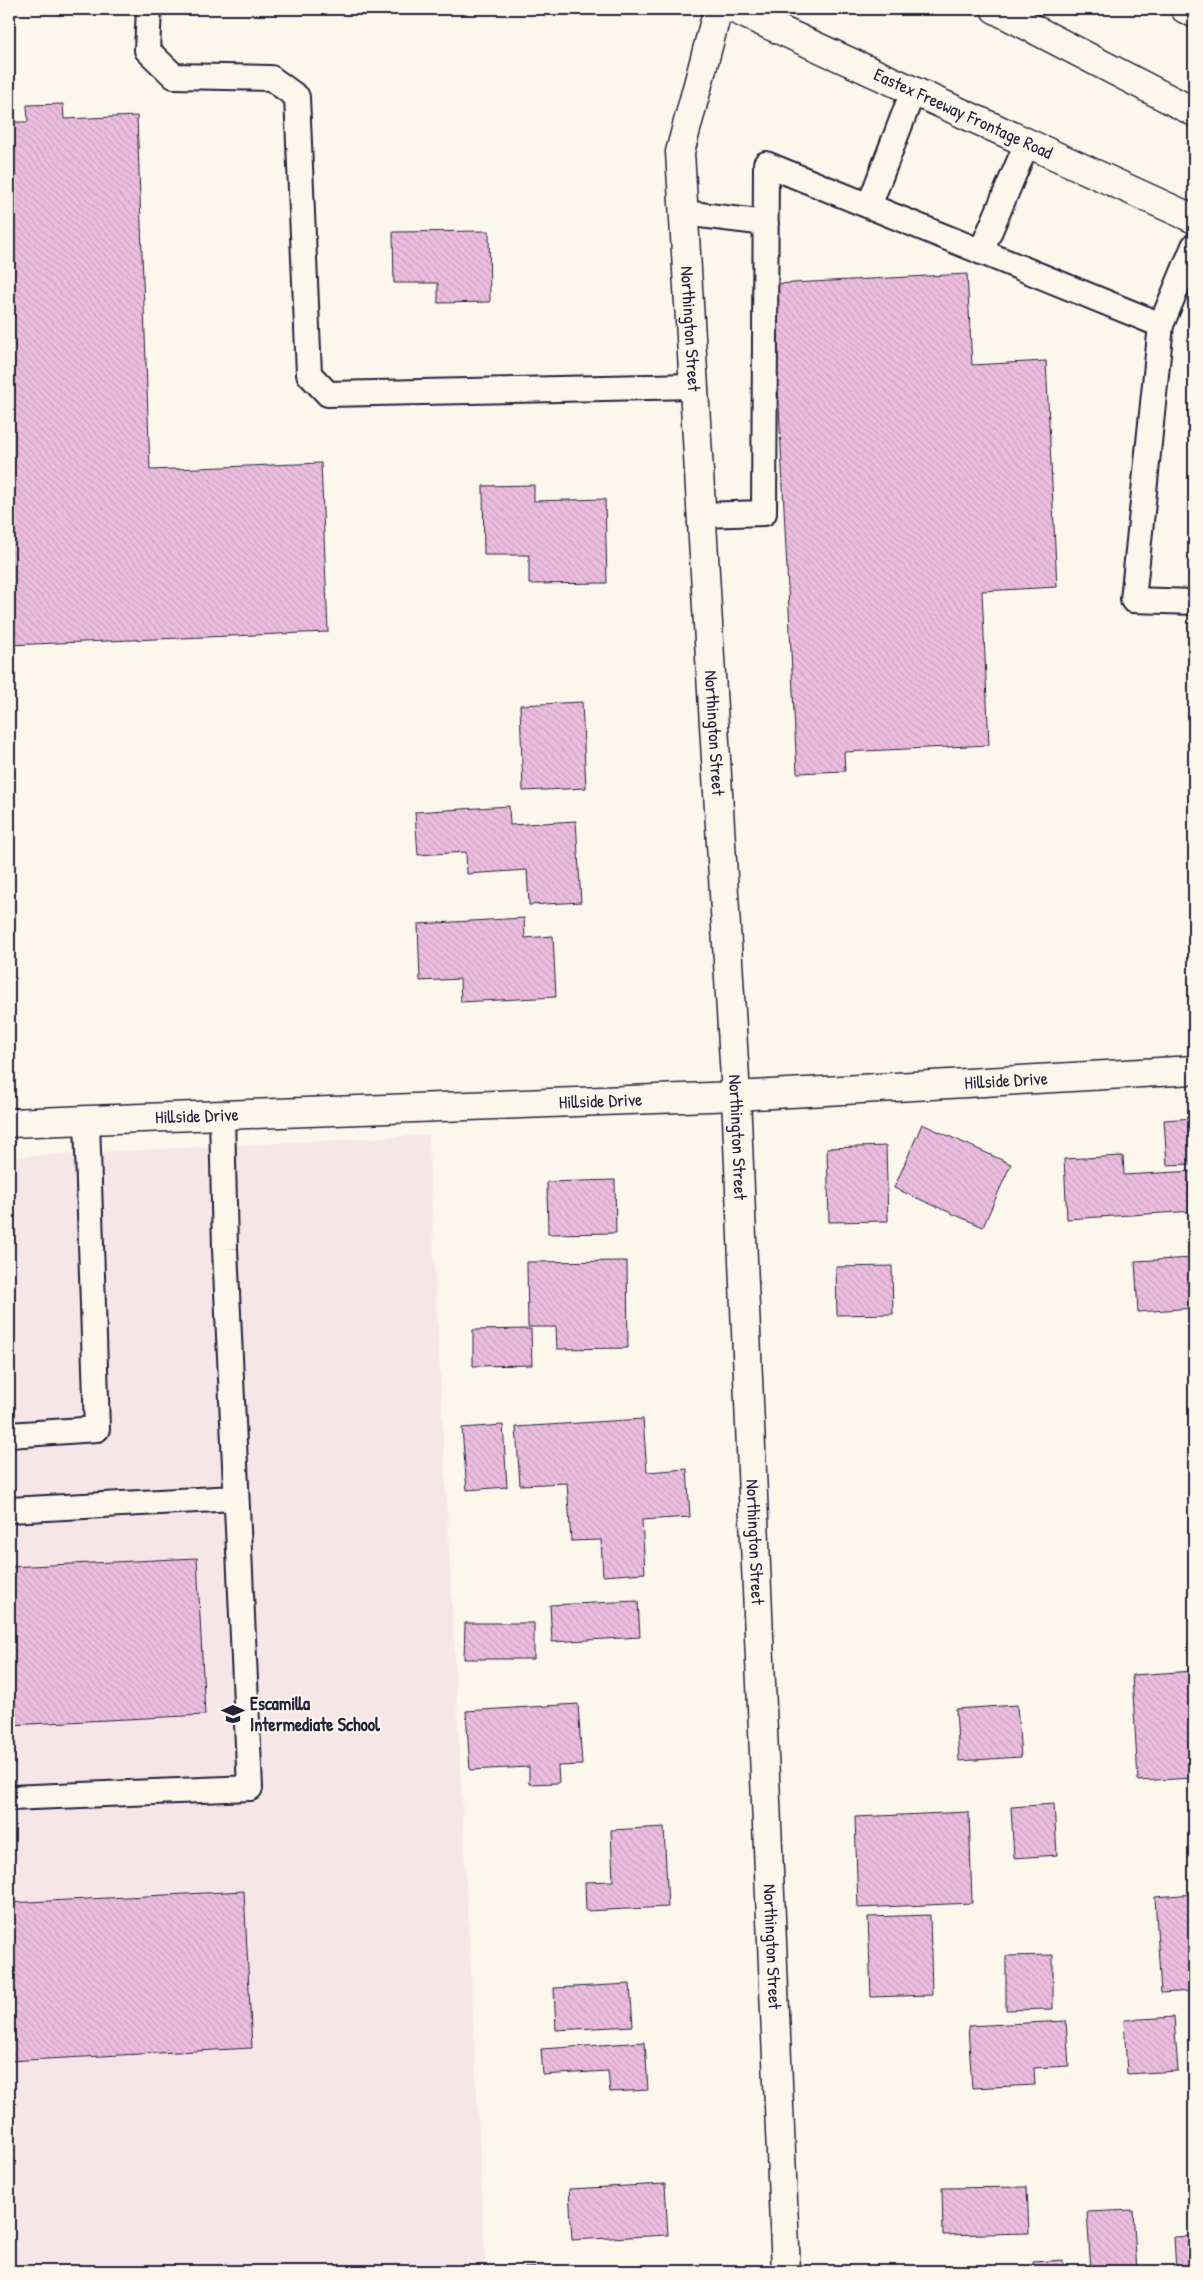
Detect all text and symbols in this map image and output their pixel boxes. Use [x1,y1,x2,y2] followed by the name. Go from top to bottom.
[870,62,1057,165] street label: Eastex Freeway Frontage Road
[675,265,707,393] street label: Northington Street
[699,670,731,797] street label: Northington Street
[964,1065,1048,1095] street label: Hillside Drive
[723,1074,753,1201] street label: Northington Street
[558,1086,643,1115] street label: Hillside Drive
[155,1101,239,1130] street label: Hillside Drive
[740,1479,771,1606] street label: Northington Street
[250,1691,381,1737] place label: Escamilla Intermediate School
[220,1701,246,1727] school or university icon: Escamilla Intermediate School
[758,1883,788,2011] street label: Northington Street

